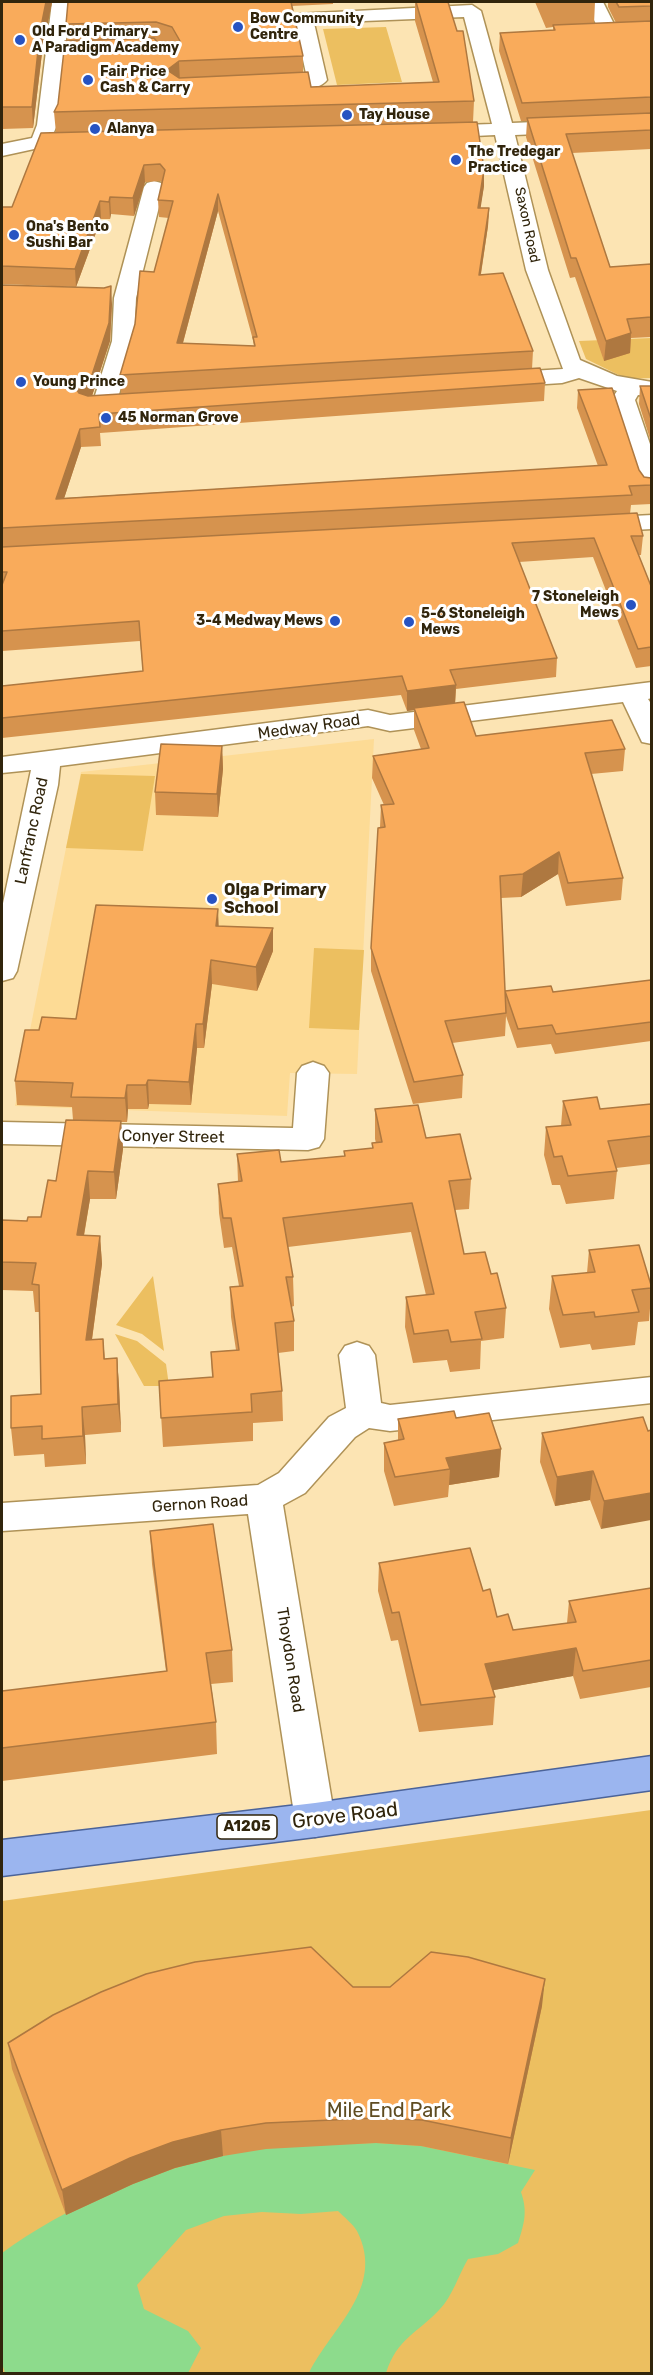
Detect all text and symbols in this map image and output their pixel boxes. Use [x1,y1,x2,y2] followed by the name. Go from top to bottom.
[250,11,364,44] place label: Bow Community Centre
[231,20,245,34] marker: Bow Community Centre
[32,24,179,56] place label: Old Ford Primary - A Paradigm Academy
[13,33,27,47] marker: Old Ford Primary - A Paradigm Academy
[100,64,190,96] place label: Fair Price Cash & Carry
[81,73,95,87] marker: Fair Price Cash & Carry
[359,107,430,123] place label: Tay House
[340,108,354,122] marker: Tay House
[107,121,154,137] place label: Alanya
[88,122,102,136] marker: Alanya
[468,144,560,176] place label: The Tredegar Practice
[449,153,463,167] marker: The Tredegar Practice
[511,186,543,264] street label: Saxon Road
[26,219,109,252] place label: Ona's Bento Sushi Bar
[7,228,21,242] marker: Ona's Bento Sushi Bar
[33,374,125,390] place label: Young Prince
[14,375,28,389] marker: Young Prince
[118,410,239,426] place label: 45 Norman Grove
[99,411,113,425] marker: 45 Norman Grove
[532,589,619,622] place label: 7 Stoneleigh Mews
[624,598,638,612] marker: 7 Stoneleigh Mews
[421,606,525,638] place label: 5-6 Stoneleigh Mews
[196,613,323,629] place label: 3-4 Medway Mews
[328,614,342,628] marker: 3-4 Medway Mews
[402,615,416,629] marker: 5-6 Stoneleigh Mews
[257,710,361,744] street label: Medway Road
[11,776,53,886] street label: Lanfranc Road
[224,880,327,918] place label: Olga Primary School
[205,892,219,906] marker: Olga Primary School
[121,1127,225,1147] street label: Conyer Street
[151,1491,249,1517] street label: Gernon Road
[272,1606,308,1714] street label: Thoydon Road
[291,1798,399,1834] street label: Grove Road
[217,1815,277,1839] road number: A1205
[327,2099,451,2123] park label: Mile End Park

